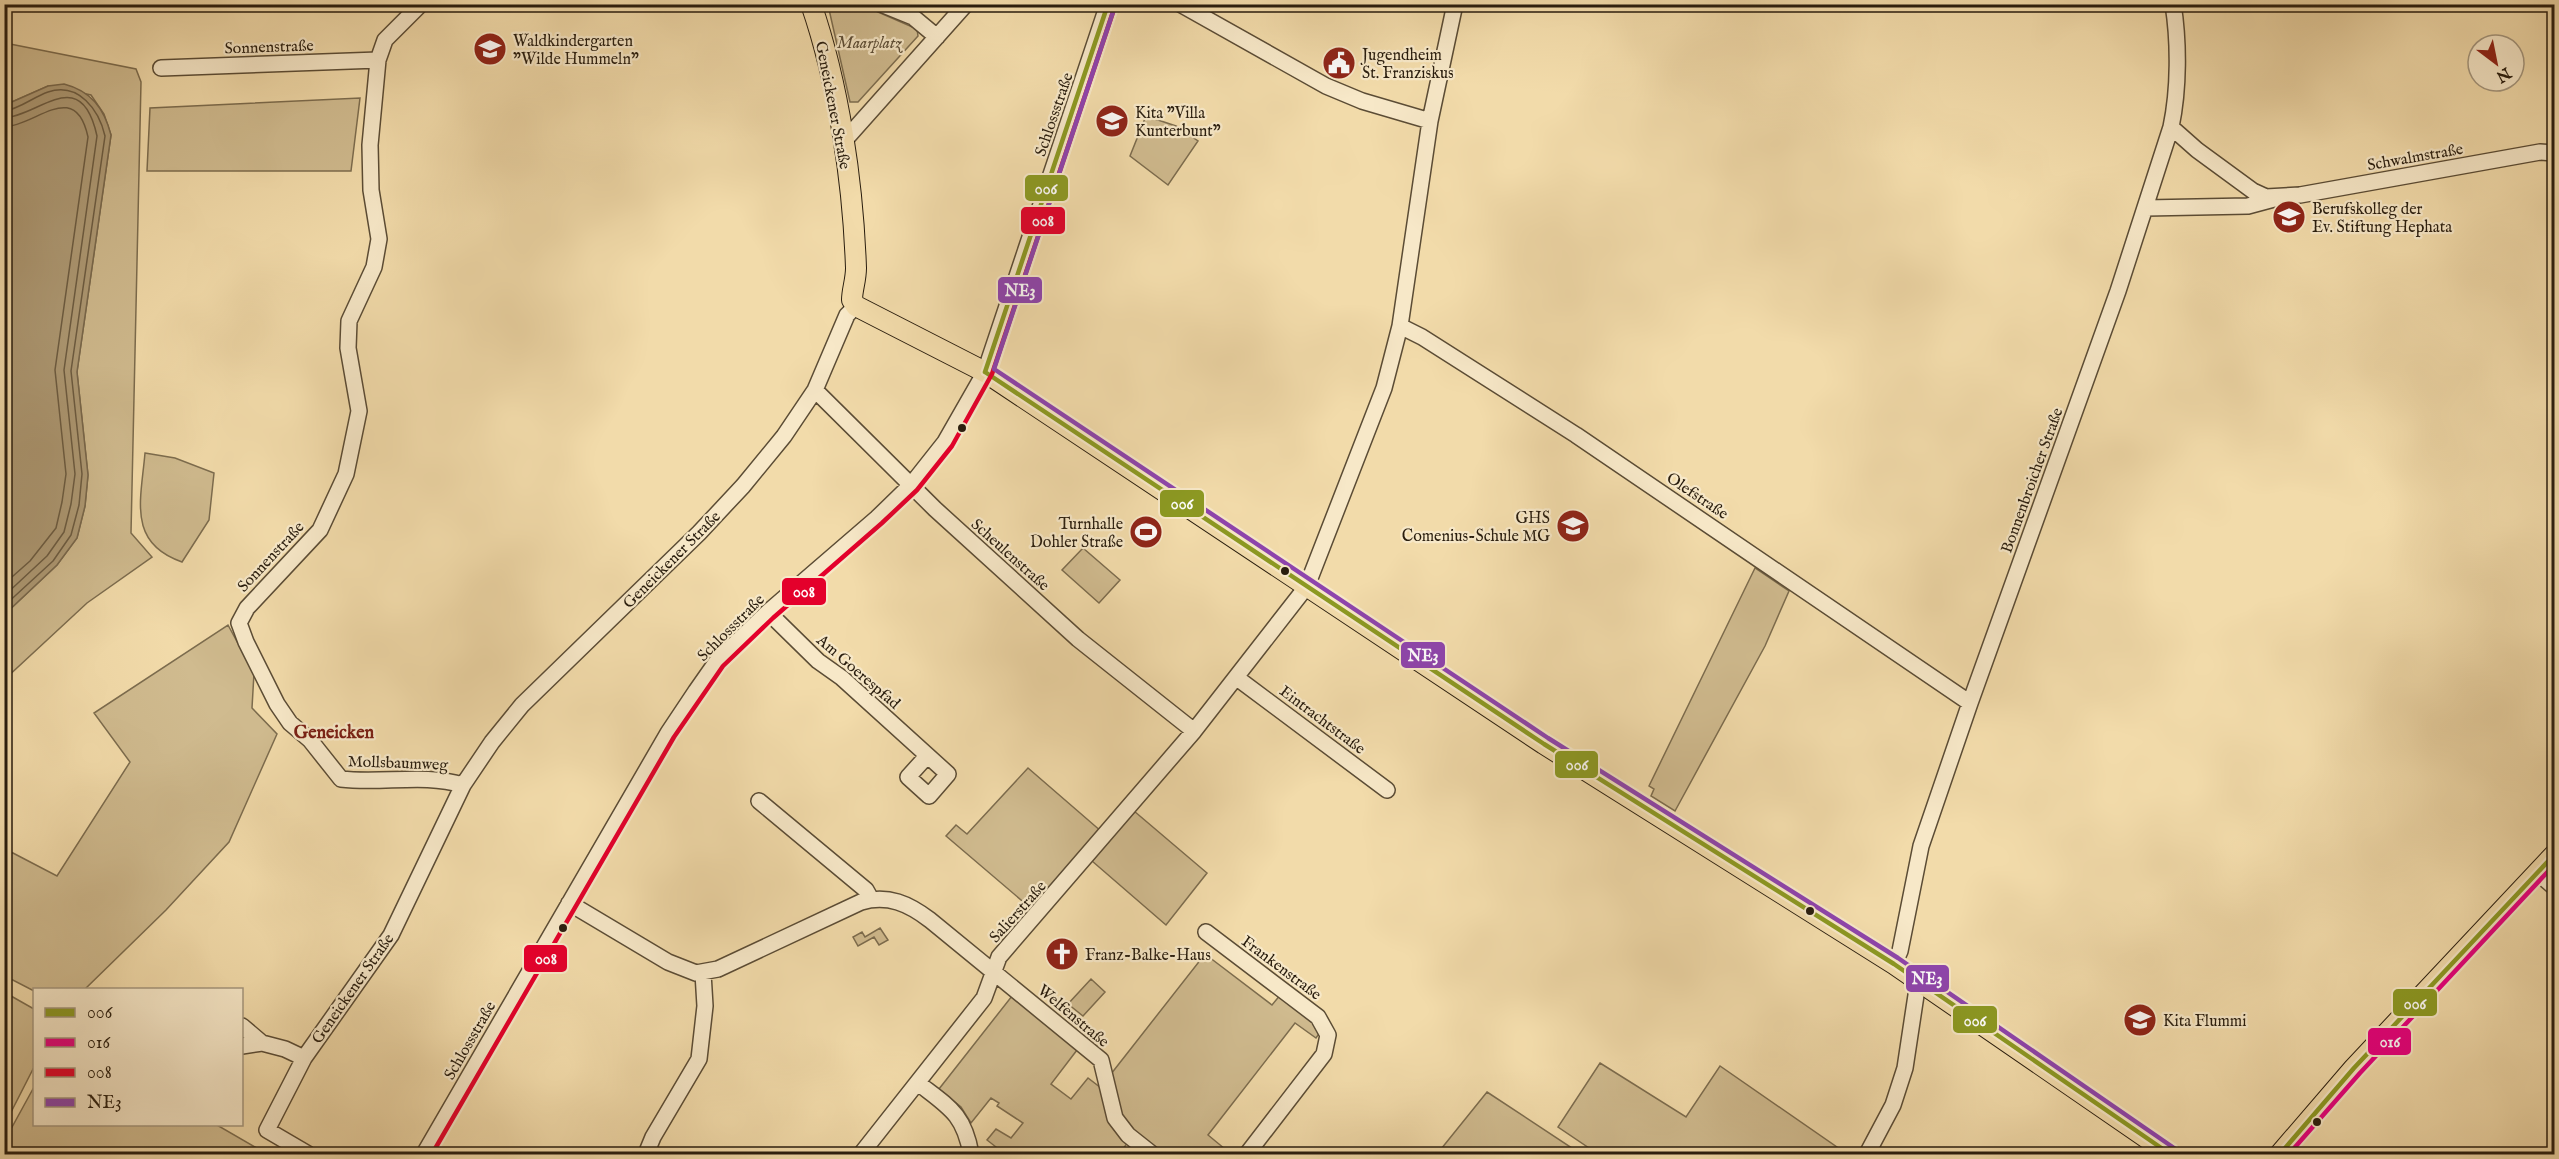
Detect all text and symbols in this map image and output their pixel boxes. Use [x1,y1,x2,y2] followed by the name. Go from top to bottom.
[472,31,508,67] school or university icon: Waldkindergarten "Wilde Hummeln"
[513,32,639,70] place label: Waldkindergarten "Wilde Hummeln"
[2466,33,2526,93] north arrow
[837,34,903,54] park label: Maarplatz
[224,36,314,60] street label: Sonnenstraße
[810,40,854,171] street label: Geneickener Straße
[1321,45,1357,81] public building icon: Jugendheim St. Franziskus
[1360,46,1454,84] place label: Jugendheim St. Franziskus
[2492,61,2515,86] text: N
[1031,70,1079,159] street label: Schlossstraße
[1094,103,1130,139] school or university icon: Kita "Villa Kunterbunt"
[1135,104,1221,142] place label: Kita "Villa Kunterbunt"
[2366,140,2465,176] street label: Schwalmstraße
[1024,174,1069,202] line badge: 006
[1035,180,1058,200] text: 006
[2271,199,2307,235] school or university icon: Berufskolleg der Ev. Stiftung Hephata
[2312,200,2452,238] place label: Berufskolleg der Ev. Stiftung Hephata
[1020,206,1066,235] line badge: 008
[1032,212,1054,232] text: 008
[997,276,1043,304] line badge: NE3
[1004,282,1035,302] text: NE3
[1997,405,2068,556] street label: Bonnenbroicher Straße
[956,422,968,434] unlabelled marker
[1662,469,1732,525] street label: Olefstraße
[1159,489,1205,518] line badge: 006
[1171,495,1194,515] text: 006
[619,507,725,613] street label: Geneickener Straße
[1555,508,1591,544] school or university icon: GHS Comenius-Schule MG
[1402,509,1550,547] place label: GHS Comenius-Schule MG
[1128,514,1164,550] sports icon: Turnhalle Dohler Straße
[966,515,1053,596] street label: Scheulenstraße
[1030,515,1123,553] place label: Turnhalle Dohler Straße
[234,518,309,597] street label: Sonnenstraße
[1279,565,1291,577] unlabelled marker
[781,577,827,606] line badge: 008
[793,583,815,603] text: 008
[693,590,769,666] street label: Schlossstraße
[811,630,904,714] street label: Am Goerespfad
[1400,641,1446,669] line badge: NE3
[1407,647,1438,667] text: NE3
[1275,682,1369,759] street label: Eintrachtstraße
[294,722,375,745] district label: Geneicken
[1554,750,1599,779] line badge: 006
[348,752,449,776] street label: Mollsbaumweg
[1566,756,1589,776] text: 006
[985,877,1051,947] street label: Salierstraße
[1804,905,1816,917] unlabelled marker
[557,922,569,934] unlabelled marker
[308,930,399,1048] street label: Geneickener Straße
[1237,932,1325,1005] street label: Frankenstraße
[1044,936,1080,972] church icon: Franz-Balke-Haus
[523,944,568,973] line badge: 008
[1085,946,1211,966] place label: Franz-Balke-Haus
[535,950,557,970] text: 008
[1905,964,1950,993] line badge: NE3
[1911,970,1942,990] text: NE3
[1033,981,1113,1052] street label: Welfenstraße
[33,988,243,1126] legend
[2392,988,2438,1017] line badge: 006
[2404,995,2427,1015] text: 006
[440,998,501,1084] street label: Schlossstraße
[87,1002,113,1025] text: 006
[2122,1002,2158,1038] school or university icon: Kita Flummi
[1952,1005,1998,1034] line badge: 006
[1964,1012,1987,1032] text: 006
[2163,1012,2246,1032] place label: Kita Flummi
[2367,1027,2412,1056] line badge: 016
[87,1032,110,1055] text: 016
[2380,1033,2401,1053] text: 016
[87,1062,112,1085] text: 008
[87,1092,122,1115] text: NE3
[2311,1116,2323,1128] unlabelled marker

